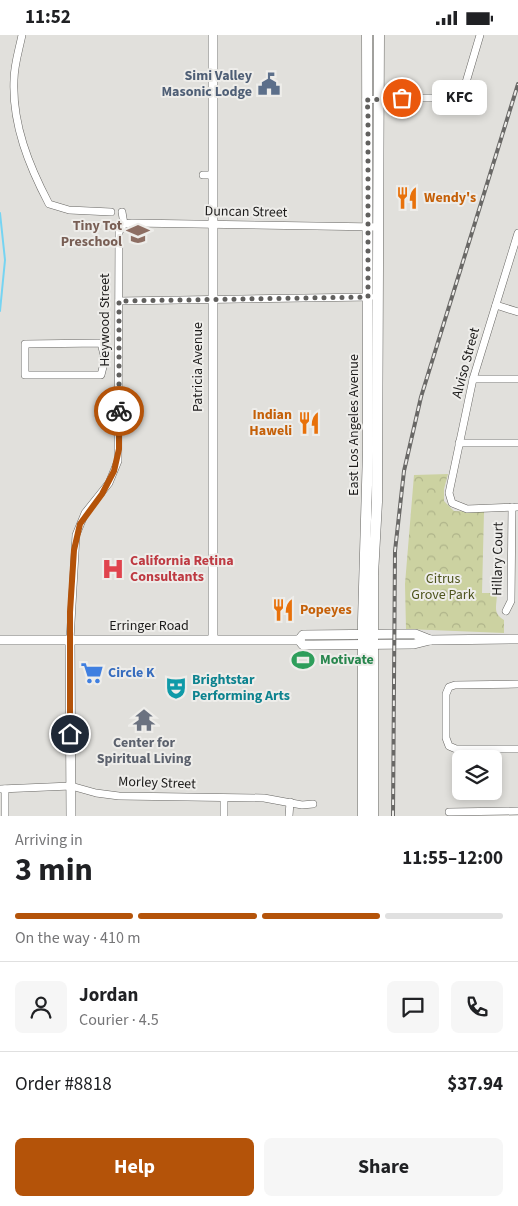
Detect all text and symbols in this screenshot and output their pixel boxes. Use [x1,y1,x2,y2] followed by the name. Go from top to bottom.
[25,4,71,31] text: 11:52
[161,66,253,102] place label: Simi Valley Masonic Lodge
[256,71,282,97] public building icon: Simi Valley Masonic Lodge
[381,77,423,119] pin
[432,81,487,115] callout: KFC
[388,84,416,112] icon: bag
[446,86,473,108] text: KFC
[394,185,420,211] restaurant icon: Wendy's
[424,188,476,208] place label: Wendy's
[204,201,288,223] street label: Duncan Street
[61,216,123,252] place label: Tiny Tot Preschool
[125,221,151,247] school or university icon: Tiny Tot Preschool
[95,273,115,367] street label: Heywood Street
[188,322,208,412] street label: Patricia Avenue
[447,325,485,401] street label: Alviso Street
[344,354,364,496] street label: East Los Angeles Avenue
[94,386,144,436] courier
[105,397,133,425] icon: bike
[249,405,292,441] place label: Indian Haweli
[296,410,322,436] restaurant icon: Indian Haweli
[487,522,509,596] street label: Hillary Court
[130,551,234,587] place label: California Retina Consultants
[100,556,126,582] hospital icon: California Retina Consultants
[411,569,475,605] park label: Citrus Grove Park
[270,597,296,623] restaurant icon: Popeyes
[300,600,352,620] place label: Popeyes
[109,616,189,636] street label: Erringer Road
[290,647,316,673] sports icon: Motivate
[320,650,374,670] place label: Motivate
[79,660,105,686] supermarket icon: Circle K
[108,663,155,683] place label: Circle K
[192,670,290,706] place label: Brightstar Performing Arts
[163,675,189,701] theatre icon: Brightstar Performing Arts
[131,707,157,733] temple icon: Center for Spiritual Living
[49,713,91,755] pin
[56,720,84,748] icon: home
[97,733,192,769] place label: Center for Spiritual Living
[452,750,502,800] map controls
[452,750,502,800] button: layers
[118,772,196,794] street label: Morley Street
[15,829,83,851] text: Arriving in
[402,845,503,872] text: 11:55–12:00
[15,847,93,893] text: 3 min
[15,927,140,949] text: On the way · 410 m
[15,981,67,1033] button: person
[387,981,439,1033] button: chat
[451,981,503,1033] button: phone
[79,982,138,1009] text: Jordan
[79,1009,159,1031] text: Courier · 4.5
[15,1071,112,1098] text: Order #8818
[447,1071,503,1098] text: $37.94
[15,1138,254,1196] button: Help
[264,1138,503,1196] button: Share

